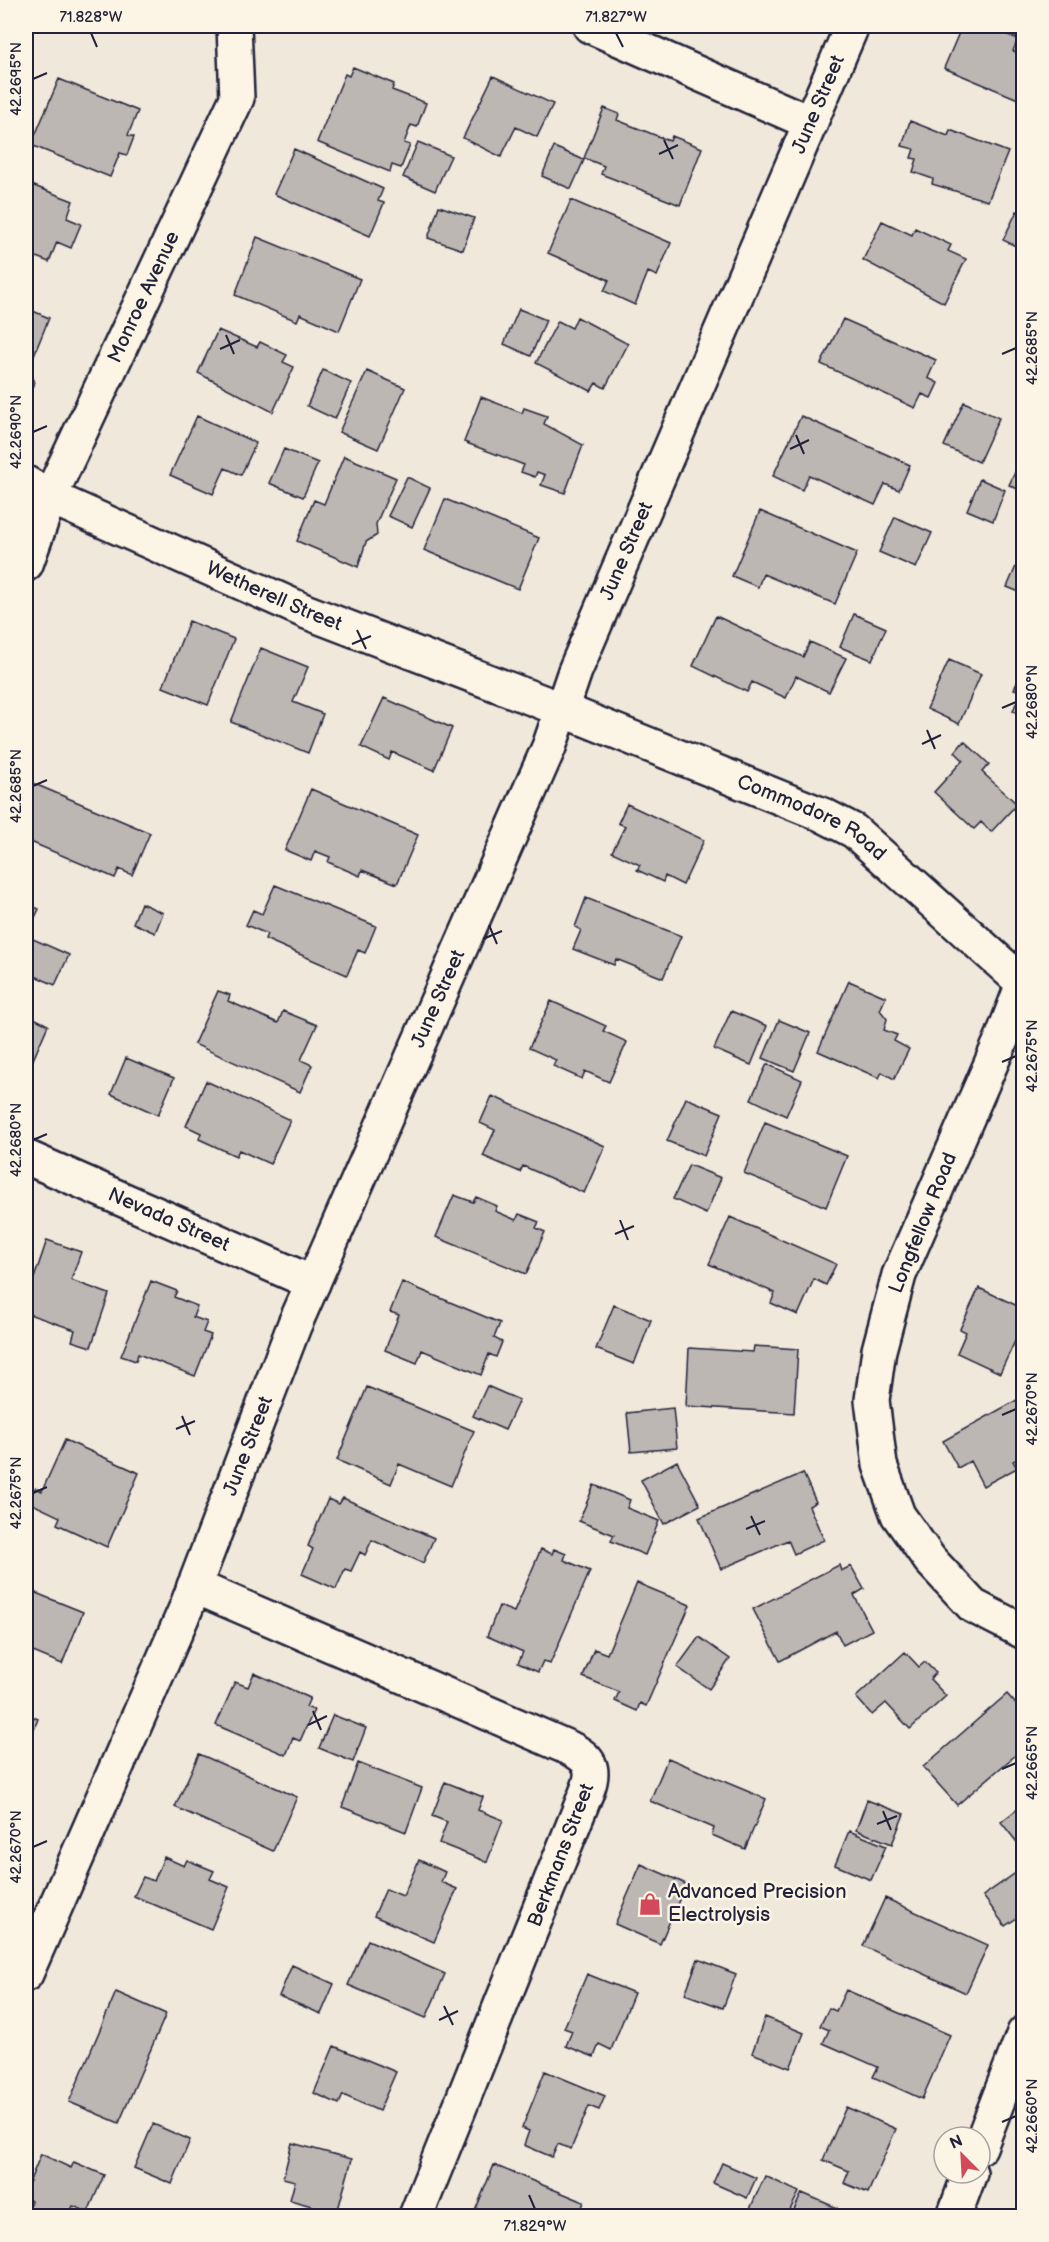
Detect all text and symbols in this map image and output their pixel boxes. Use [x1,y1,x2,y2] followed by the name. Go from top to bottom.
[59,8,123,27] text: 71.828°W
[585,8,647,27] text: 71.827°W
[7,42,26,116] text: 42.2695°N
[787,52,850,157] street label: June Street
[103,227,185,367] street label: Monroe Avenue
[1023,311,1042,385] text: 42.2685°N
[7,395,26,469] text: 42.2690°N
[595,498,658,604] street label: June Street
[202,556,345,636] street label: Wetherell Street
[1023,665,1042,739] text: 42.2680°N
[7,749,26,823] text: 42.2685°N
[734,770,891,866] street label: Commodore Road
[406,946,470,1051] street label: June Street
[1023,1020,1042,1092] text: 42.2675°N
[7,1103,26,1177] text: 42.2680°N
[884,1149,962,1297] street label: Longfellow Road
[104,1183,233,1257] street label: Nevada Street
[1023,1372,1042,1446] text: 42.2670°N
[218,1393,278,1499] street label: June Street
[7,1457,26,1529] text: 42.2675°N
[1023,1726,1042,1800] text: 42.2665°N
[523,1780,599,1930] street label: Berkmans Street
[7,1810,26,1884] text: 42.2670°N
[668,1880,846,1927] place label: Advanced Precision Electrolysis
[637,1891,663,1917] shop icon: Advanced Precision Electrolysis
[1023,2078,1042,2154] text: 42.2660°N
[932,2125,992,2185] north arrow
[947,2132,966,2154] text: N
[504,2217,567,2236] text: 71.829°W

